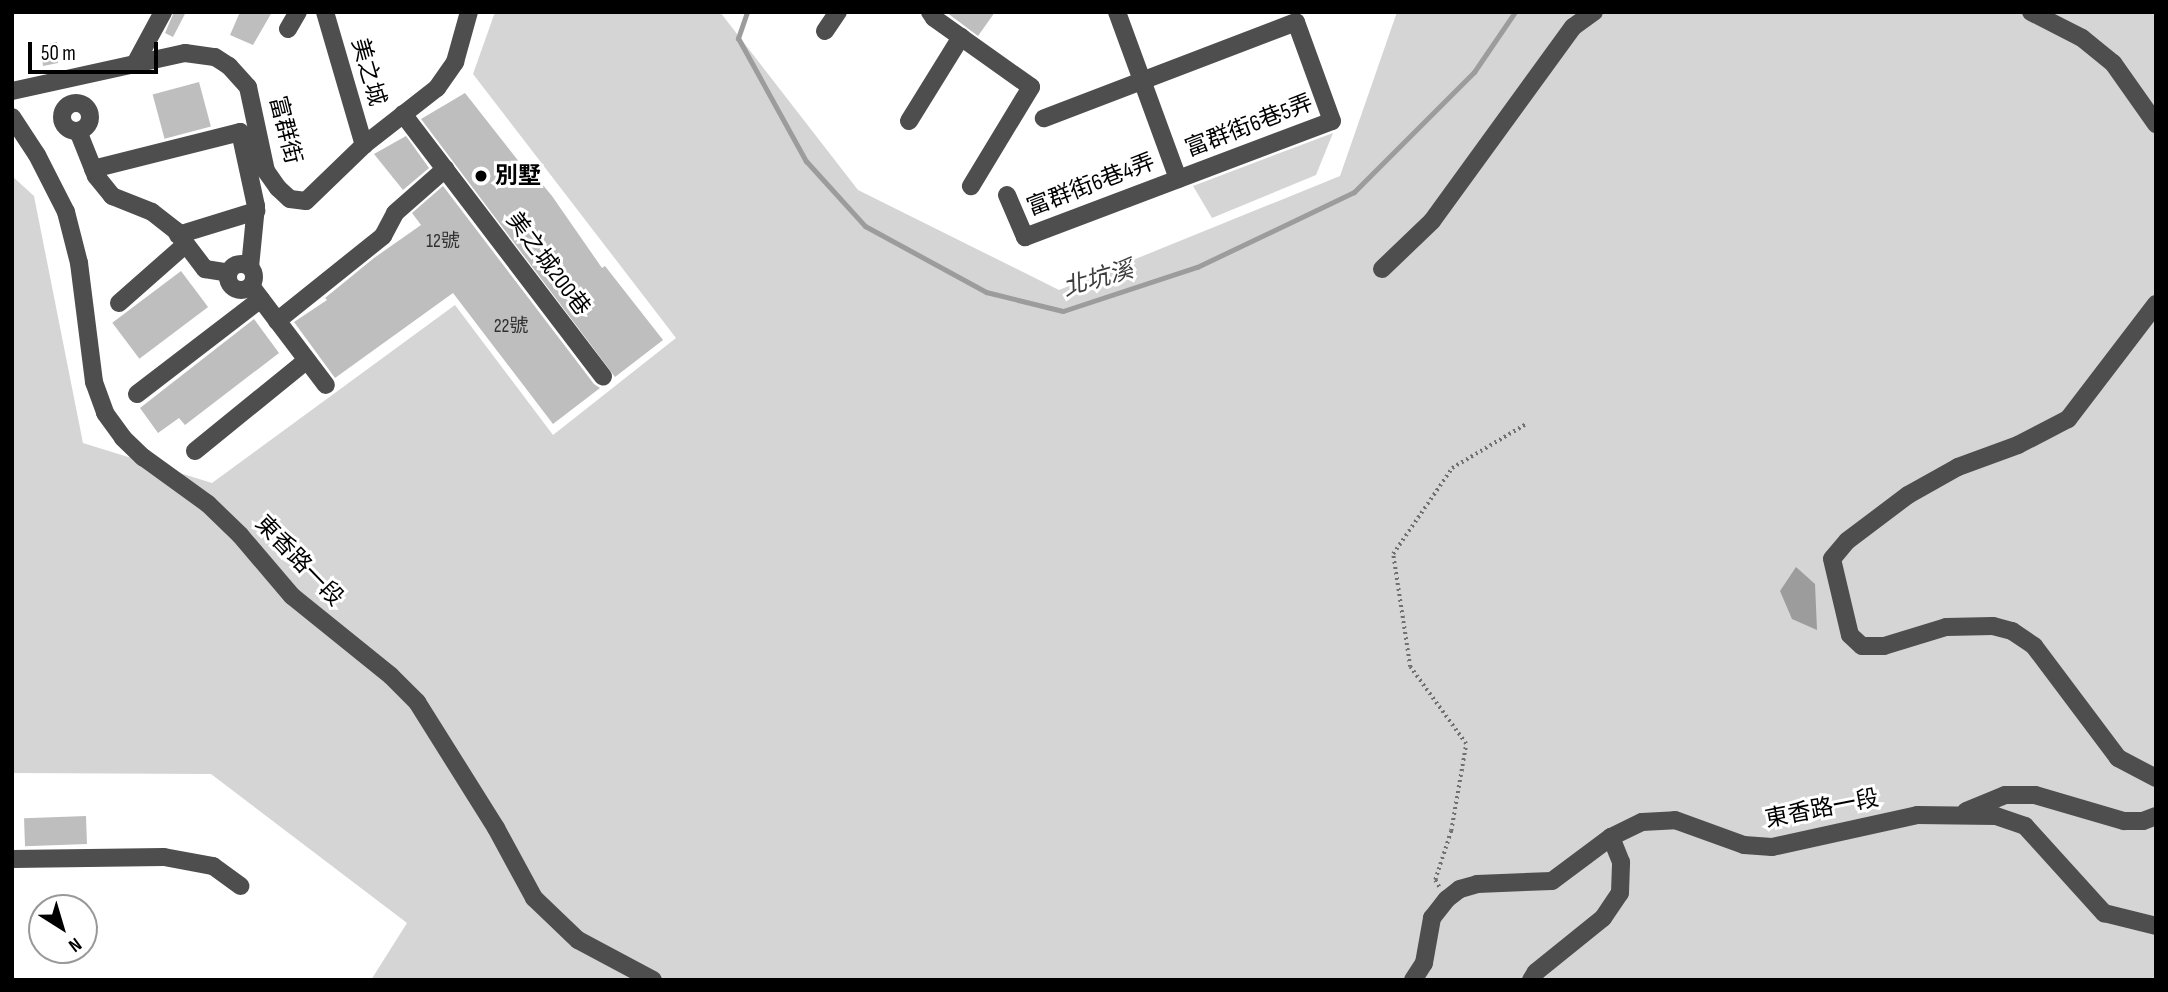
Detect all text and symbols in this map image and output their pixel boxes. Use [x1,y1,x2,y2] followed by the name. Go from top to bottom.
[32,28,161,72] scale bar
[345,35,391,109] street label: 美之城
[41,41,76,66] text: 50 m
[1181,89,1317,163] street label: 富群街6巷5弄
[263,93,307,167] street label: 富群街
[1023,148,1159,222] street label: 富群街6巷4弄
[495,162,541,190] place label: 別墅
[473,168,489,184] marker: 別墅
[500,207,596,321] street label: 美之城200巷
[426,231,460,253] house number: 12號
[1059,255,1137,303] water label: 北坑溪
[494,316,528,338] house number: 22號
[249,510,349,612] street label: 東香路一段
[1763,784,1881,834] street label: 東香路一段
[28,894,98,964] north arrow
[64,932,86,957] text: N

